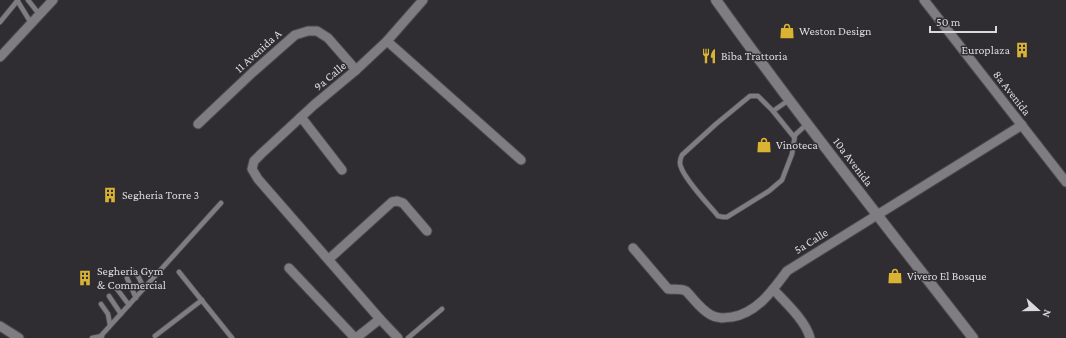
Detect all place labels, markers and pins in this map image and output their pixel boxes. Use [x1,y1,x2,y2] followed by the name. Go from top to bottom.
[778,22,796,40] shop icon: Weston Design
[799,24,872,38] place label: Weston Design
[1013,41,1031,59] building icon: Europlaza
[962,43,1010,57] place label: Europlaza
[700,47,718,65] restaurant icon: Biba Trattoria
[721,49,788,63] place label: Biba Trattoria
[755,136,773,154] shop icon: Vinoteca
[776,138,818,152] place label: Vinoteca
[101,186,119,204] building icon: Segheria Torre 3
[122,188,199,202] place label: Segheria Torre 3
[97,264,166,292] place label: Segheria Gym & Commercial
[886,267,904,285] shop icon: Vivero El Bosque
[76,269,94,287] building icon: Segheria Gym & Commercial
[907,269,987,283] place label: Vivero El Bosque

